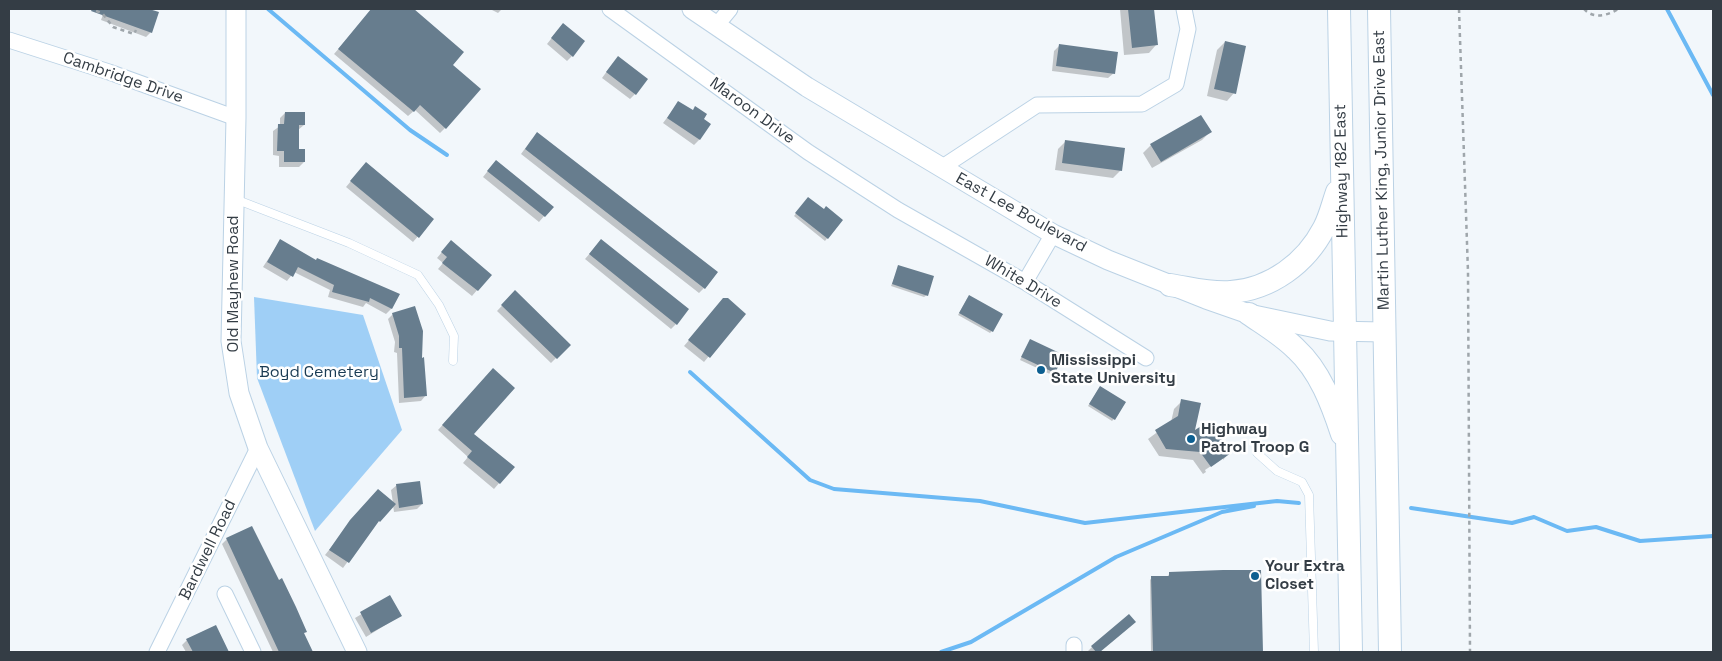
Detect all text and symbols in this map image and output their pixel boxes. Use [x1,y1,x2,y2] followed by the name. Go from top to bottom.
[1370,30,1394,310] street label: Martin Luther King, Junior Drive East
[60,48,186,108] street label: Cambridge Drive
[706,74,798,148] street label: Maroon Drive
[1331,104,1353,238] street label: Highway 182 East
[952,169,1090,257] street label: East Lee Boulevard
[224,216,244,352] street label: Old Mayhew Road
[981,251,1065,313] street label: White Drive
[1051,351,1176,389] place label: Mississippi State University
[259,363,379,383] park label: Boyd Cemetery
[1035,364,1047,376] marker: Mississippi State University
[1201,420,1309,458] place label: Highway Patrol Troop G
[1185,433,1197,445] marker: Highway Patrol Troop G
[175,497,241,603] street label: Bardwell Road
[1265,557,1345,595] place label: Your Extra Closet
[1249,570,1261,582] marker: Your Extra Closet

